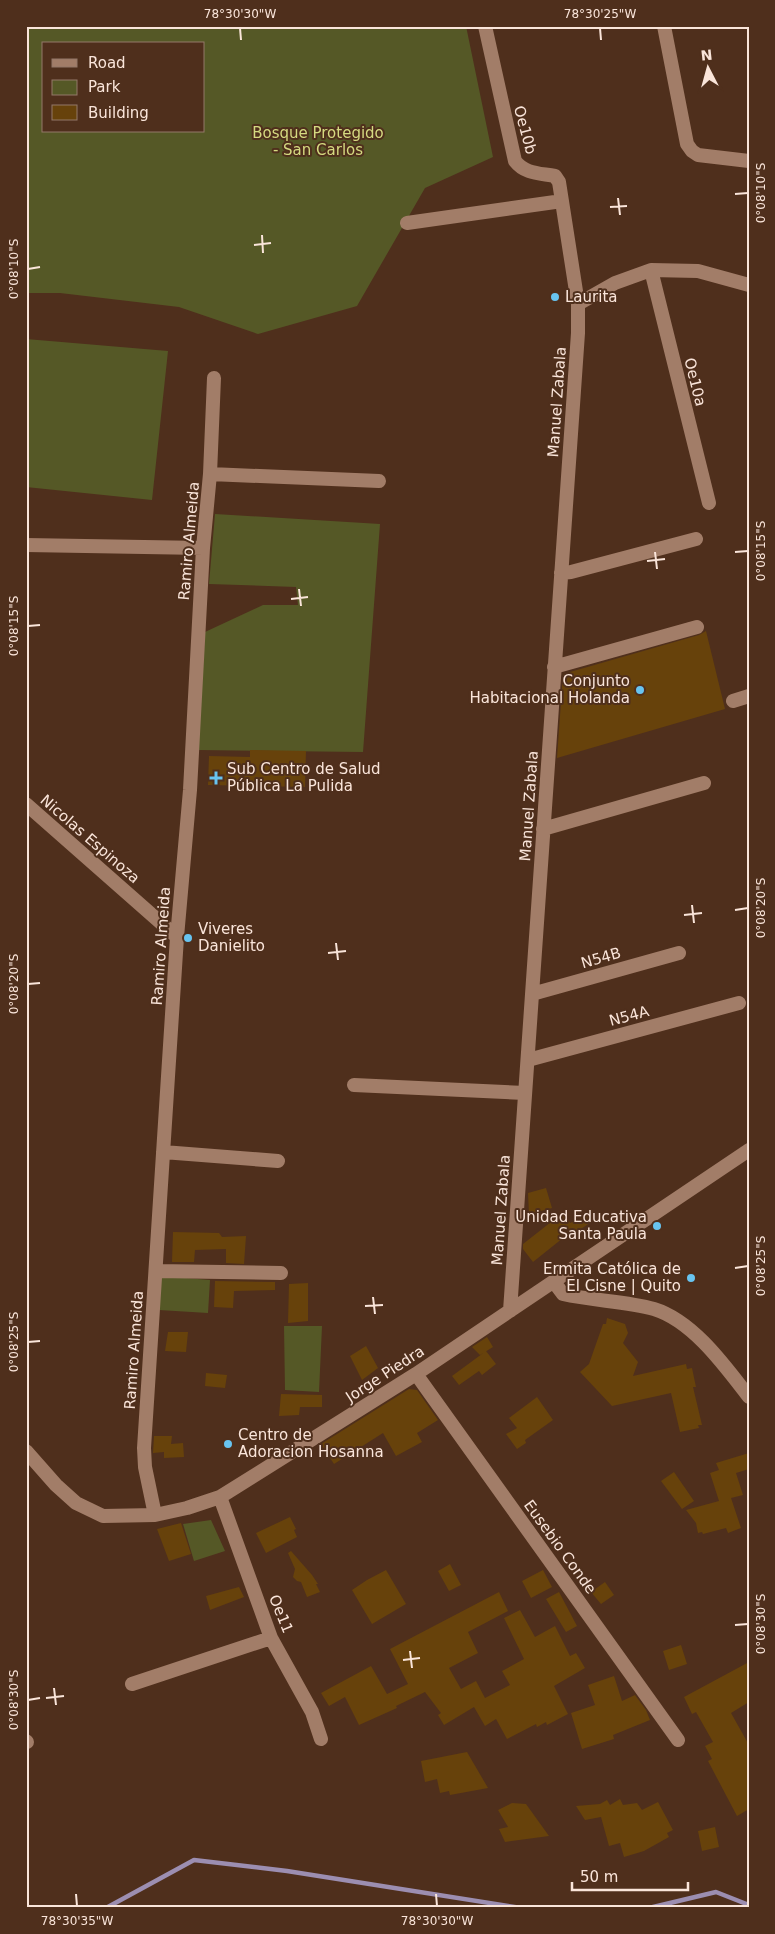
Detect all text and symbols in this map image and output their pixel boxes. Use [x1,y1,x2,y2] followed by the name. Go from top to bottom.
[204,7,276,21] text: 78°30'30"W
[564,7,636,21] text: 78°30'25"W
[42,42,205,132] legend
[682,42,732,92] north arrow
[700,47,713,64] text: N
[88,54,126,72] text: Road
[88,78,121,96] text: Park
[88,104,149,122] text: Building
[510,104,540,156] street label: Oe10b
[252,124,384,159] park label: Bosque Protegido - San Carlos
[754,163,768,223] text: 0°08'10"S
[7,239,21,299] text: 0°08'10"S
[565,288,617,306] place label: Laurita
[549,291,561,303] marker: Laurita
[544,346,570,458] street label: Manuel Zabala
[680,356,710,408] street label: Oe10a
[175,481,203,601] street label: Ramiro Almeida
[754,521,768,581] text: 0°08'15"S
[7,596,21,656] text: 0°08'15"S
[470,672,630,707] place label: Conjunto Habitacional Holanda
[634,684,646,696] marker: Conjunto Habitacional Holanda
[516,750,542,862] street label: Manuel Zabala
[227,760,381,795] place label: Sub Centro de Salud Pública La Pulida
[209,771,223,785] marker: Sub Centro de Salud Pública La Pulida
[37,791,143,887] street label: Nicolas Espinoza
[754,878,768,938] text: 0°08'20"S
[148,886,174,1006] street label: Ramiro Almeida
[198,920,265,955] place label: Viveres Danielito
[182,932,194,944] marker: Viveres Danielito
[579,944,623,972] street label: N54B
[7,954,21,1014] text: 0°08'20"S
[607,1002,652,1030] street label: N54A
[488,1154,514,1266] street label: Manuel Zabala
[515,1208,647,1243] place label: Unidad Educativa Santa Paula
[651,1220,663,1232] marker: Unidad Educativa Santa Paula
[754,1236,768,1296] text: 0°08'25"S
[543,1260,681,1295] place label: Ermita Católica de El Cisne | Quito
[685,1272,697,1284] marker: Ermita Católica de El Cisne | Quito
[121,1290,147,1410] street label: Ramiro Almeida
[7,1312,21,1372] text: 0°08'25"S
[342,1342,428,1407] street label: Jorge Piedra
[238,1426,384,1461] place label: Centro de Adoracion Hosanna
[222,1438,234,1450] marker: Centro de Adoracion Hosanna
[520,1497,600,1597] street label: Eusebio Conde
[265,1592,297,1636] street label: Oe11
[754,1594,768,1654] text: 0°08'30"S
[7,1670,21,1730] text: 0°08'30"S
[572,1859,689,1891] scale bar
[580,1868,618,1886] text: 50 m
[41,1914,113,1928] text: 78°30'35"W
[401,1914,473,1928] text: 78°30'30"W

